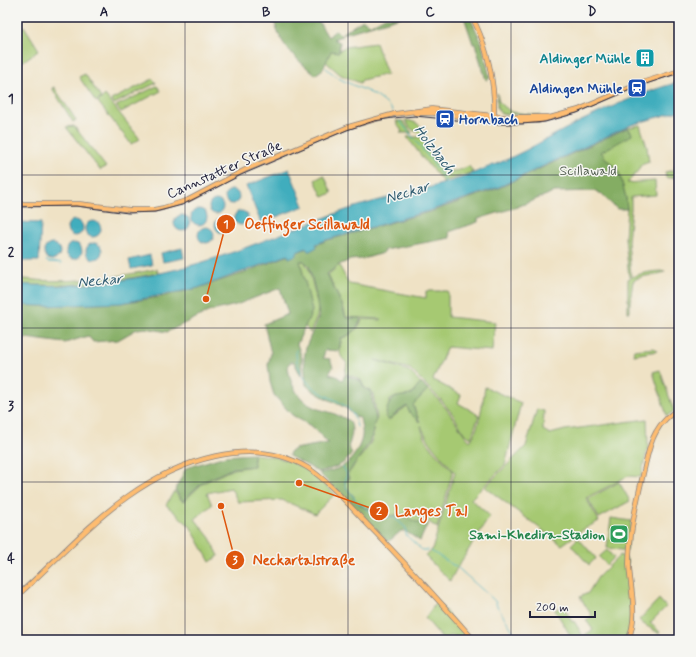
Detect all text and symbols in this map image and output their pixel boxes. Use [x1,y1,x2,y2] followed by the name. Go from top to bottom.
[100,4,108,21] text: A
[262,4,271,21] text: B
[425,4,435,21] text: C
[588,4,597,21] text: D
[634,47,656,69] building icon: Aldinger Mühle
[540,50,631,69] place label: Aldinger Mühle
[626,77,648,99] station icon: Aldingen Mühle
[529,80,623,99] place label: Aldingen Mühle
[8,91,14,108] text: 1
[434,108,456,130] station icon: Hornbach
[459,111,518,129] place label: Hornbach
[409,121,460,178] water label: Holzbach
[164,136,285,203] street label: Cannstatter Straße
[559,162,617,180] park label: Scillawald
[383,176,433,209] water label: Neckar
[216,210,377,237] callout: Oeffinger Scillawald
[244,214,370,237] text: Oeffinger Scillawald
[223,217,229,233] text: 1
[8,244,15,261] text: 2
[77,269,125,293] water label: Neckar
[8,398,14,415] text: 3
[369,497,473,524] callout: Langes Tal
[395,502,467,524] text: Langes Tal
[376,504,382,520] text: 2
[608,523,630,545] sports icon: Sami-Khedira-Stadion
[469,526,605,544] place label: Sami-Khedira-Stadion
[225,546,364,573] callout: Neckartalstraße
[7,551,15,568] text: 4
[253,551,356,571] text: Neckartalstraße
[232,553,238,569] text: 3
[530,593,595,619] scale bar
[536,600,569,616] text: 200 m

